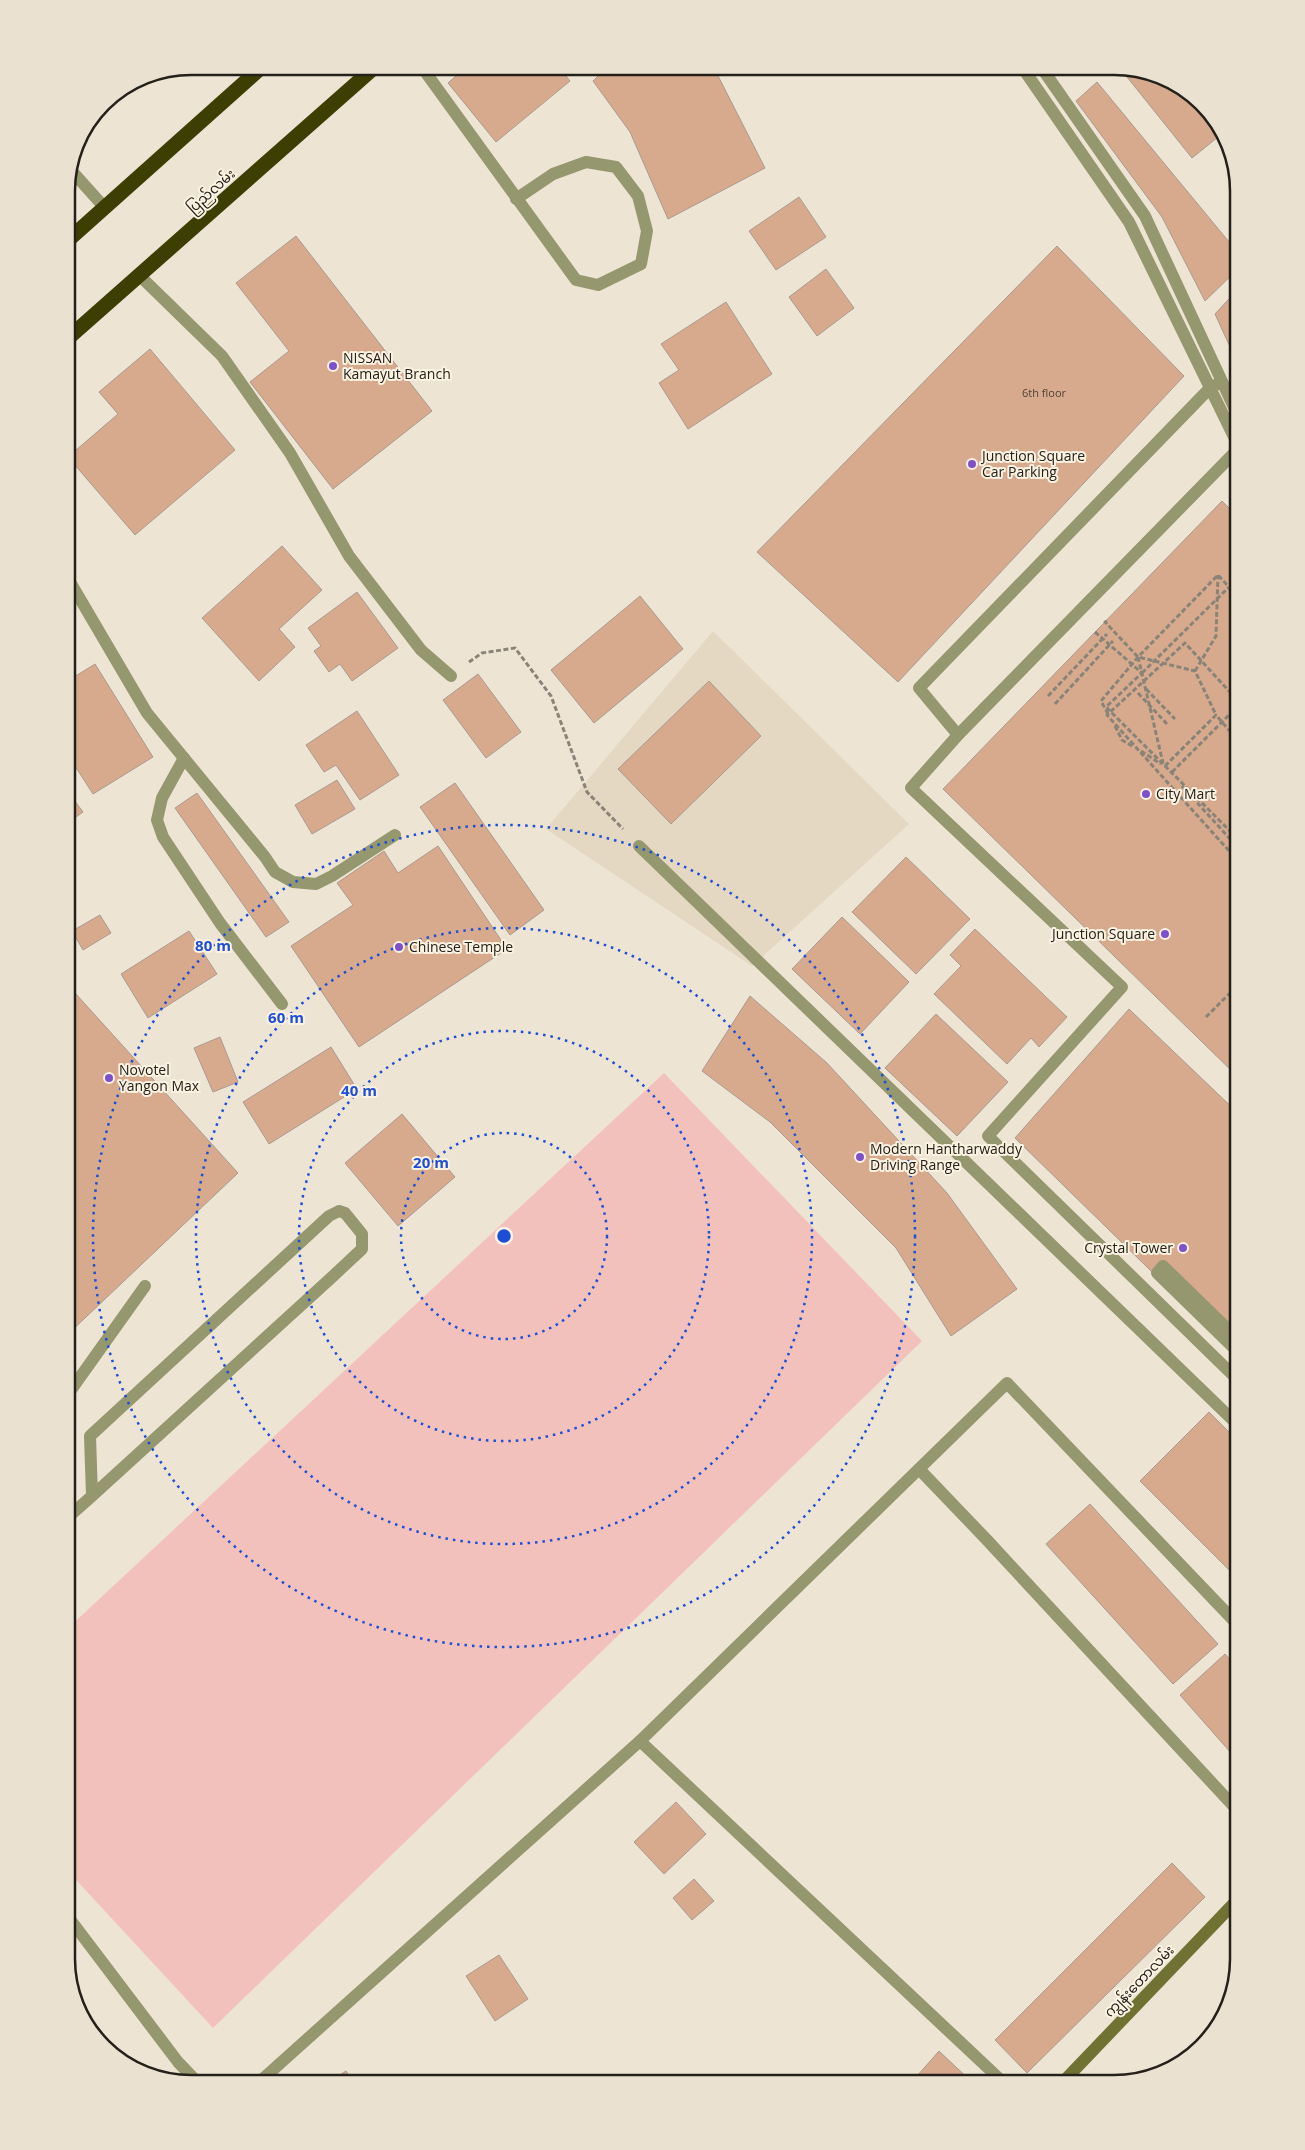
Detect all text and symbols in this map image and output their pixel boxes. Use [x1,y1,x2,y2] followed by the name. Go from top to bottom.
[183,164,241,219] street label: ပြည်လမ်း
[343,348,451,383] place label: NISSAN Kamayut Branch
[327,360,339,372] marker: NISSAN Kamayut Branch
[1022,385,1067,400] house number: 6th floor
[980,446,1085,481] place label: Junction Square Car Parking
[966,458,978,470] marker: Junction Square Car Parking
[1156,784,1215,803] place label: City Mart
[1140,788,1152,800] marker: City Mart
[1050,924,1155,943] place label: Junction Square
[1159,928,1171,940] marker: Junction Square
[195,935,231,955] text: 80 m
[409,937,513,956] place label: Chinese Temple
[393,941,405,953] marker: Chinese Temple
[268,1007,304,1027] text: 60 m
[119,1060,200,1095] place label: Novotel Yangon Max
[103,1072,115,1084] marker: Novotel Yangon Max
[341,1080,377,1100] text: 40 m
[870,1139,1023,1174] place label: Modern Hantharwaddy Driving Range
[854,1151,866,1163] marker: Modern Hantharwaddy Driving Range
[413,1152,449,1172] text: 20 m
[495,1227,513,1245] centre of rings
[1084,1238,1173,1257] place label: Crystal Tower
[1177,1242,1189,1254] marker: Crystal Tower
[1100,1941,1181,2023] street label: ကျွန်းတောလမ်း

